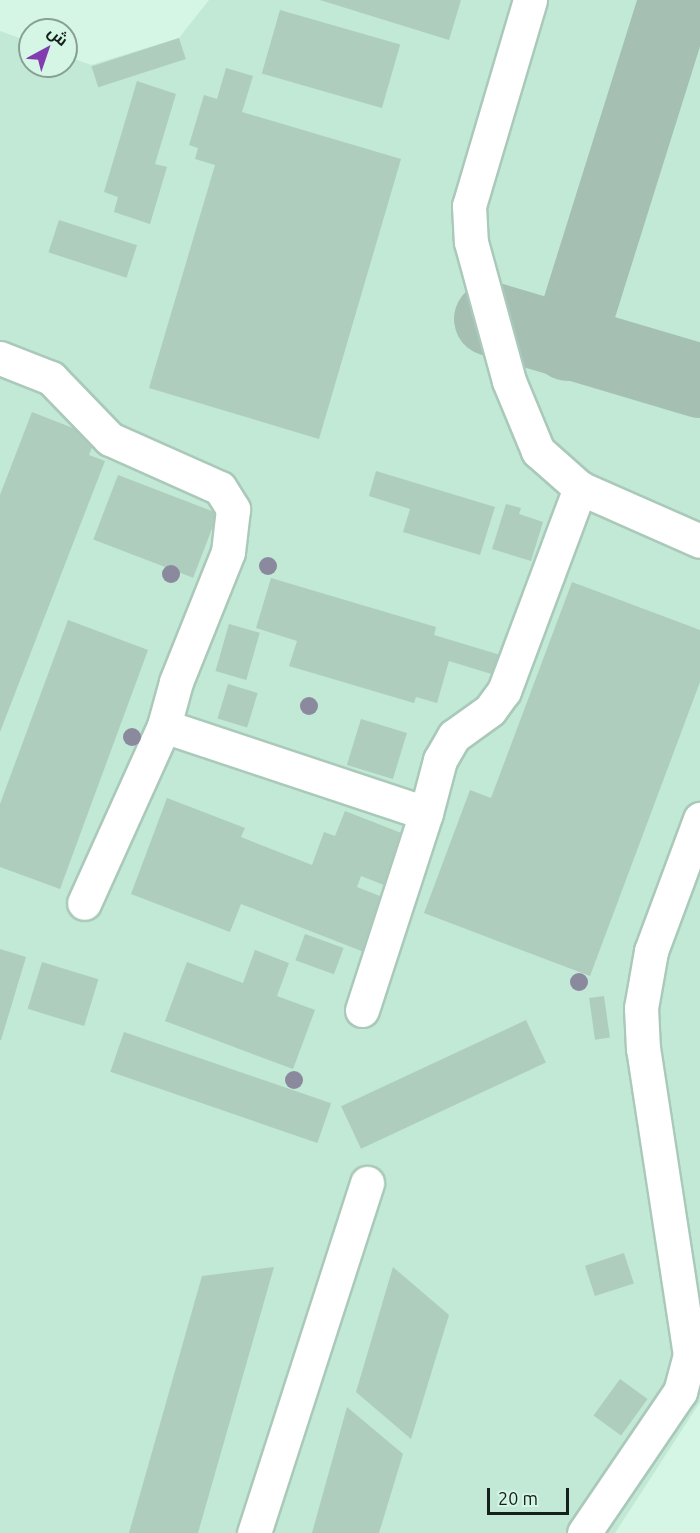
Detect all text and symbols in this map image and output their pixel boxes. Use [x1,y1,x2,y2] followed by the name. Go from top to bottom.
[18,18,78,78] north arrow
[45,22,72,49] text: ش
[490,1476,572,1514] scale bar
[498,1488,538,1508] text: 20 m

